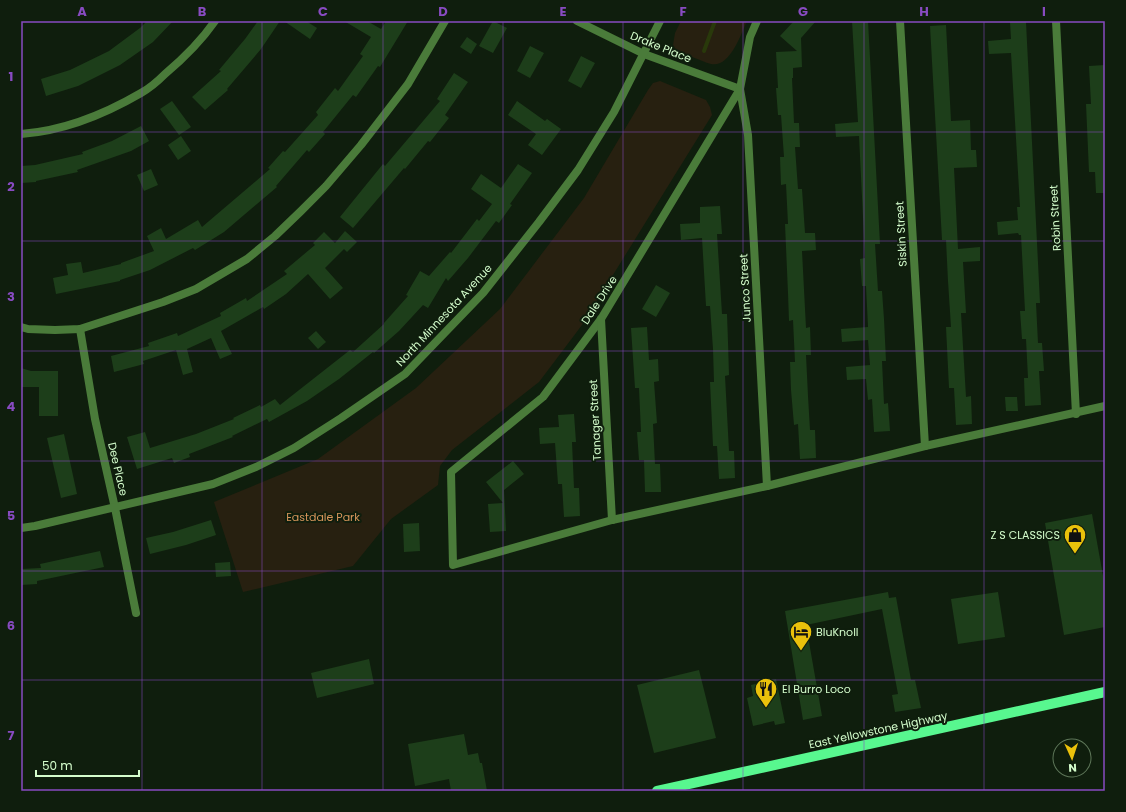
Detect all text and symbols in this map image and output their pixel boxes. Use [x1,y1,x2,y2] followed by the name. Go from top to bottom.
[77,2,87,21] text: A
[198,2,207,21] text: B
[318,2,328,21] text: C
[438,2,448,21] text: D
[559,2,567,21] text: E
[679,2,687,21] text: F
[798,2,808,21] text: G
[919,2,929,21] text: H
[1042,2,1046,21] text: I
[628,27,694,67] street label: Drake Place
[9,67,13,86] text: 1
[7,177,15,196] text: 2
[1045,185,1065,251] street label: Robin Street
[891,201,911,267] street label: Siskin Street
[735,253,755,323] street label: Junco Street
[392,260,496,370] street label: North Minnesota Avenue
[577,272,621,328] street label: Dale Drive
[7,287,15,306] text: 3
[585,379,605,461] street label: Tanager Street
[7,397,16,416] text: 4
[104,441,132,497] street label: Dee Place
[7,506,15,525] text: 5
[286,509,360,525] park label: Eastdale Park
[1062,522,1088,555] shop icon: Z S CLASSICS
[990,527,1060,543] place label: Z S CLASSICS
[7,616,15,635] text: 6
[788,619,814,652] hotel icon: BluKnoll
[816,624,859,640] place label: BluKnoll
[753,676,779,709] restaurant icon: El Burro Loco
[782,681,851,697] place label: El Burro Loco
[807,707,950,753] street label: East Yellowstone Highway
[8,726,15,745] text: 7
[1052,738,1092,778] north arrow
[36,752,139,778] scale bar
[42,757,73,774] text: 50 m
[1068,760,1077,776] text: N

